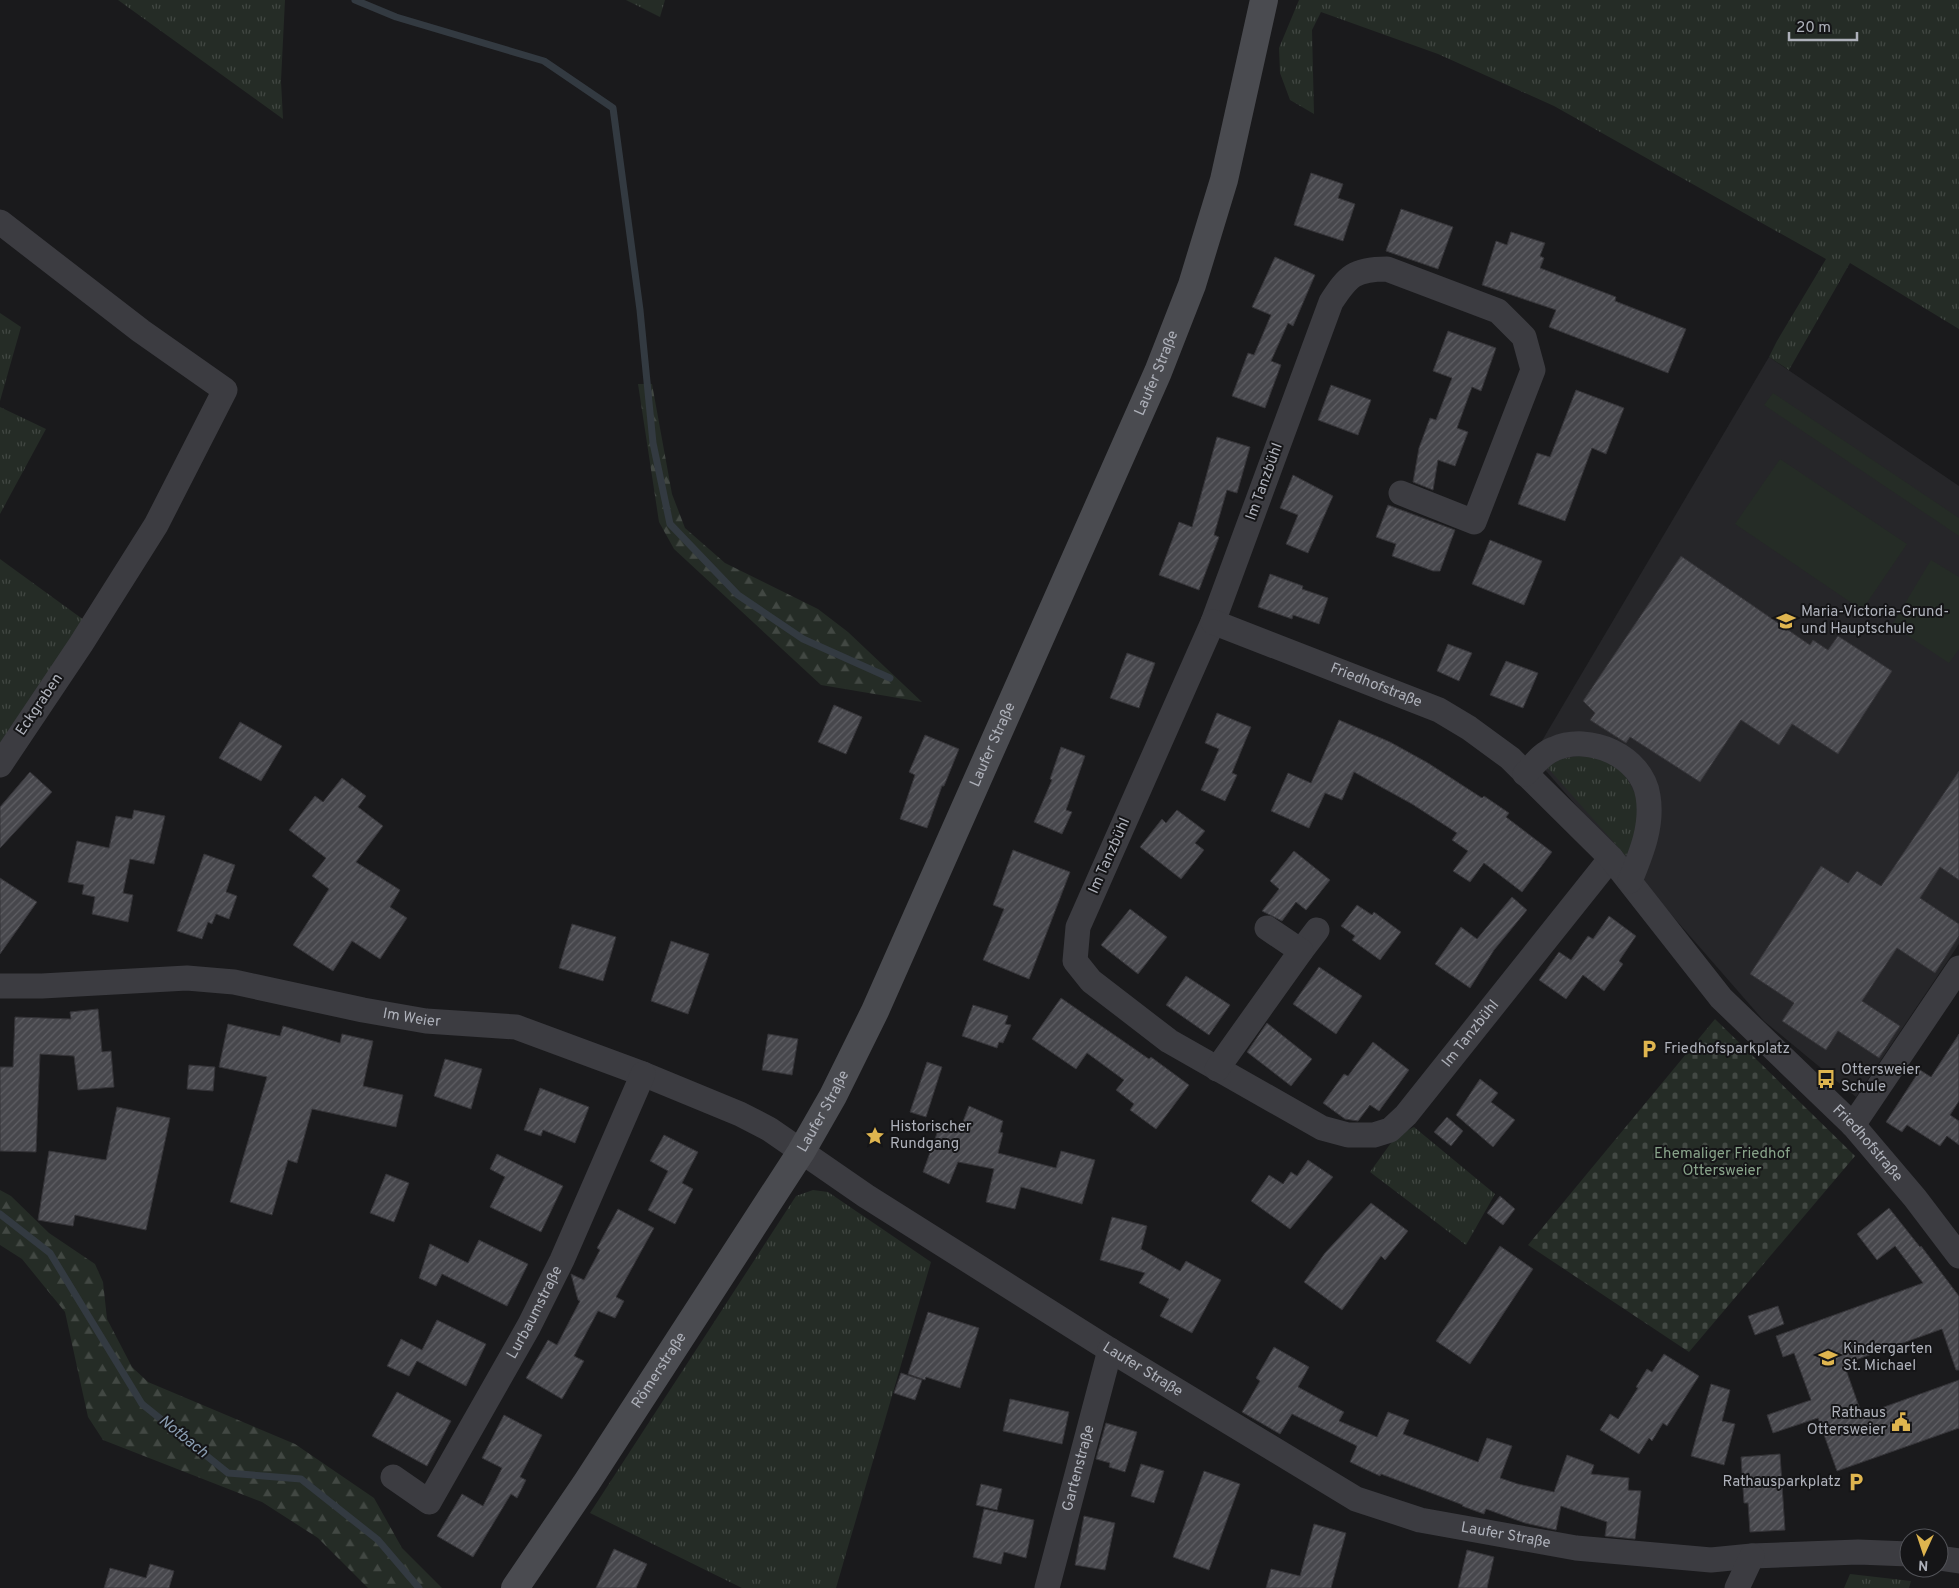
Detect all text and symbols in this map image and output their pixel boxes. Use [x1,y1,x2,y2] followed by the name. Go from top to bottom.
[1789,10,1856,42] scale bar
[1796,19,1831,38] text: 20 m
[1130,328,1183,419] street label: Laufer Straße
[1242,441,1288,523] street label: Im Tanzbühl
[1801,603,1949,639] place label: Maria-Victoria-Grund- und Hauptschule
[1775,610,1797,632] school or university icon: Maria-Victoria-Grund- und Hauptschule
[1327,659,1425,712] street label: Friedhofstraße
[12,670,68,740] street label: Eckgraben
[966,699,1020,790] street label: Laufer Straße
[1085,815,1135,897] street label: Im Tanzbühl
[1438,996,1503,1071] street label: Im Tanzbühl
[381,1004,442,1031] street label: Im Weier
[1638,1038,1660,1060] parking icon: Friedhofsparkplatz
[1664,1040,1790,1059] place label: Friedhofsparkplatz
[1841,1061,1920,1097] place label: Ottersweier Schule
[793,1067,854,1156] street label: Laufer Straße
[1815,1068,1837,1090] bus stop icon: Ottersweier Schule
[1828,1101,1907,1186] street label: Friedhofstraße
[890,1118,972,1154] place label: Historischer Rundgang
[864,1125,886,1147] place icon: Historischer Rundgang
[1654,1145,1790,1181] park label: Ehemaliger Friedhof Ottersweier
[503,1263,567,1362] street label: Lurbaumstraße
[628,1329,691,1412] street label: Römerstraße
[1099,1338,1186,1401] street label: Laufer Straße
[1843,1340,1932,1376] place label: Kindergarten St. Michael
[1817,1347,1839,1369] school or university icon: Kindergarten St. Michael
[1807,1404,1886,1440] place label: Rathaus Ottersweier
[154,1411,212,1463] water label: Notbach
[1890,1411,1912,1433] public building icon: Rathaus Ottersweier
[1058,1423,1099,1513] street label: Gartenstraße
[1845,1471,1867,1493] parking icon: Rathausparkplatz
[1722,1473,1841,1492] place label: Rathausparkplatz
[1459,1518,1552,1553] street label: Laufer Straße
[1899,1528,1949,1578] north arrow
[1918,1556,1929,1573] text: N

